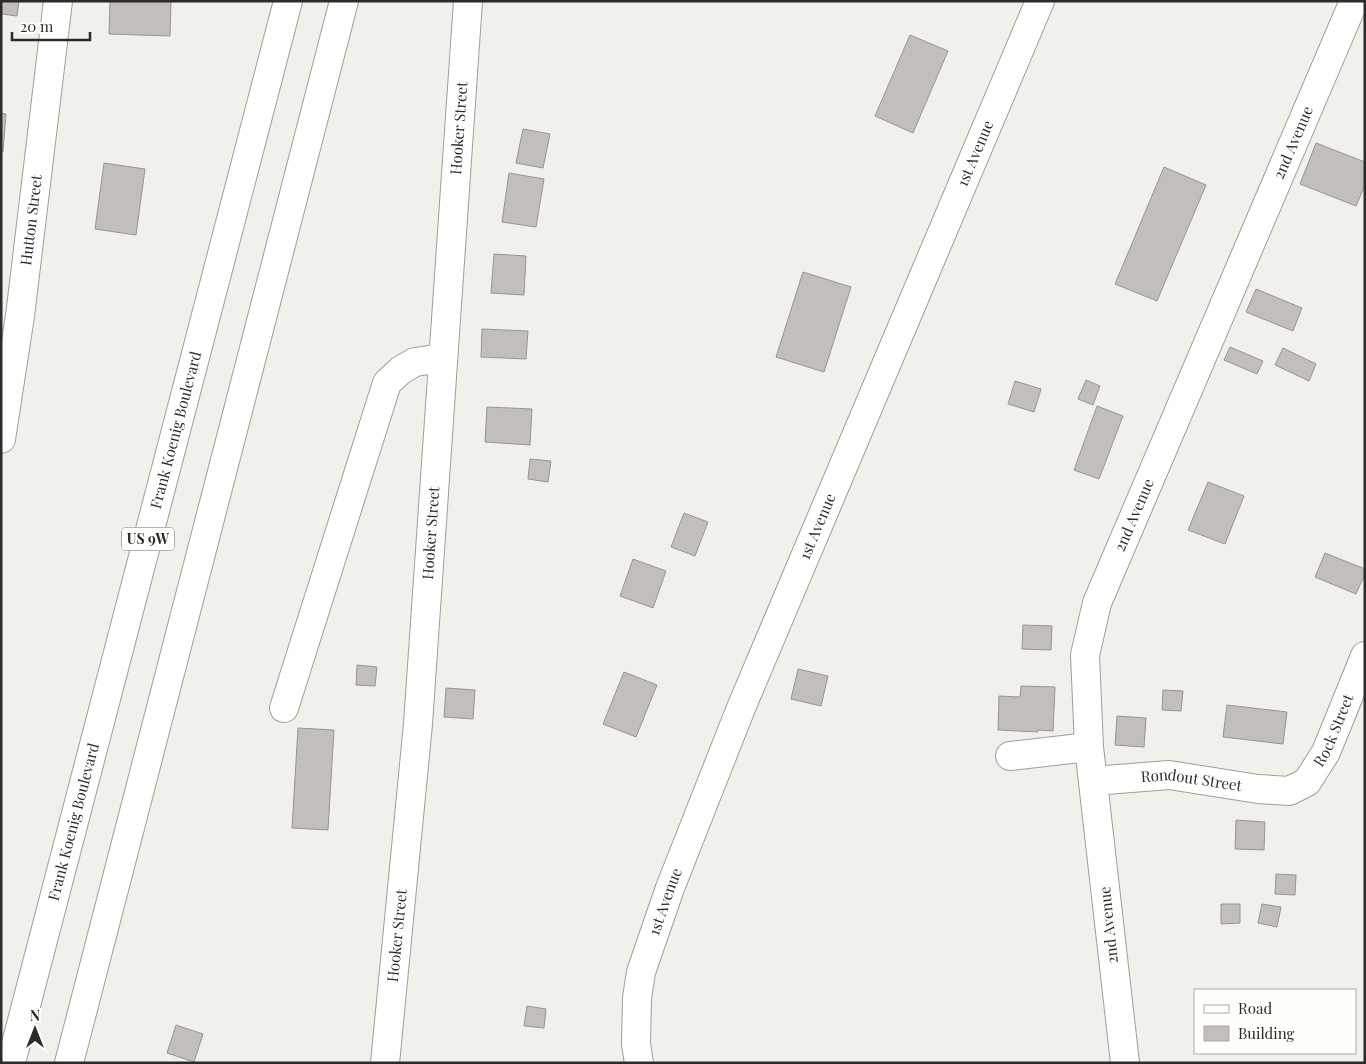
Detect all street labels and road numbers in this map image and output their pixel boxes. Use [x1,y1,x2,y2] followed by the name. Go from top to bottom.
[445,80,471,175] street label: Hooker Street
[1268,103,1317,182] street label: 2nd Avenue
[952,117,997,189] street label: 1st Avenue
[15,173,46,267] street label: Hutton Street
[145,349,205,511] street label: Frank Koenig Boulevard
[1109,475,1158,554] street label: 2nd Avenue
[417,485,443,580] street label: Hooker Street
[794,490,840,562] street label: 1st Avenue
[122,528,174,550] road number: US 9W
[1308,690,1358,770] street label: Rock Street
[43,741,103,903] street label: Frank Koenig Boulevard
[1140,764,1244,795] street label: Rondout Street
[643,865,686,938] street label: 1st Avenue
[1094,885,1122,965] street label: 2nd Avenue
[382,887,411,983] street label: Hooker Street

